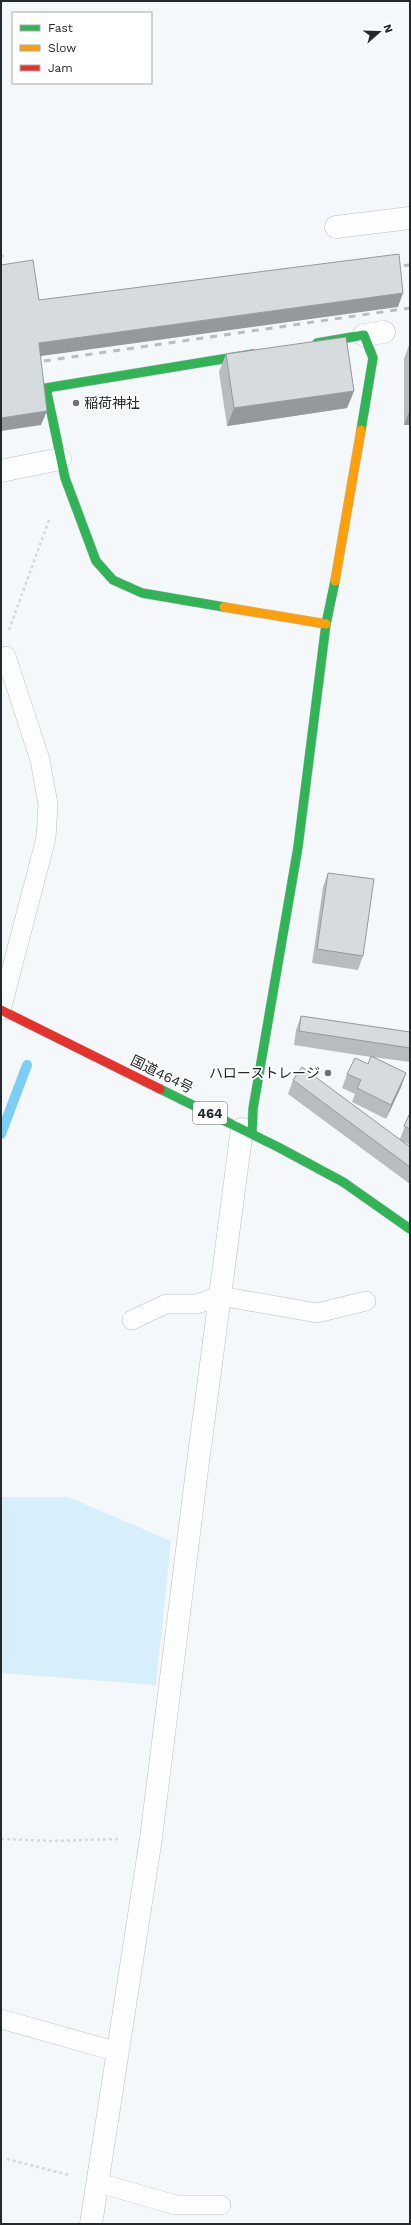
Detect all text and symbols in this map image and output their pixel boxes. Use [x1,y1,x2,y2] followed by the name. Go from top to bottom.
[12,12,152,84] legend
[359,12,399,52] north arrow
[48,21,73,35] text: Fast
[380,23,395,35] text: N
[48,41,76,55] text: Slow
[48,61,73,75] text: Jam
[84,395,140,411] place label: 稲荷神社
[71,398,81,408] marker: 稲荷神社
[128,1052,196,1096] street label: 国道464号
[209,1065,320,1081] place label: ハローストレージ
[323,1068,333,1078] marker: ハローストレージ
[193,1102,227,1124] road number: 464

